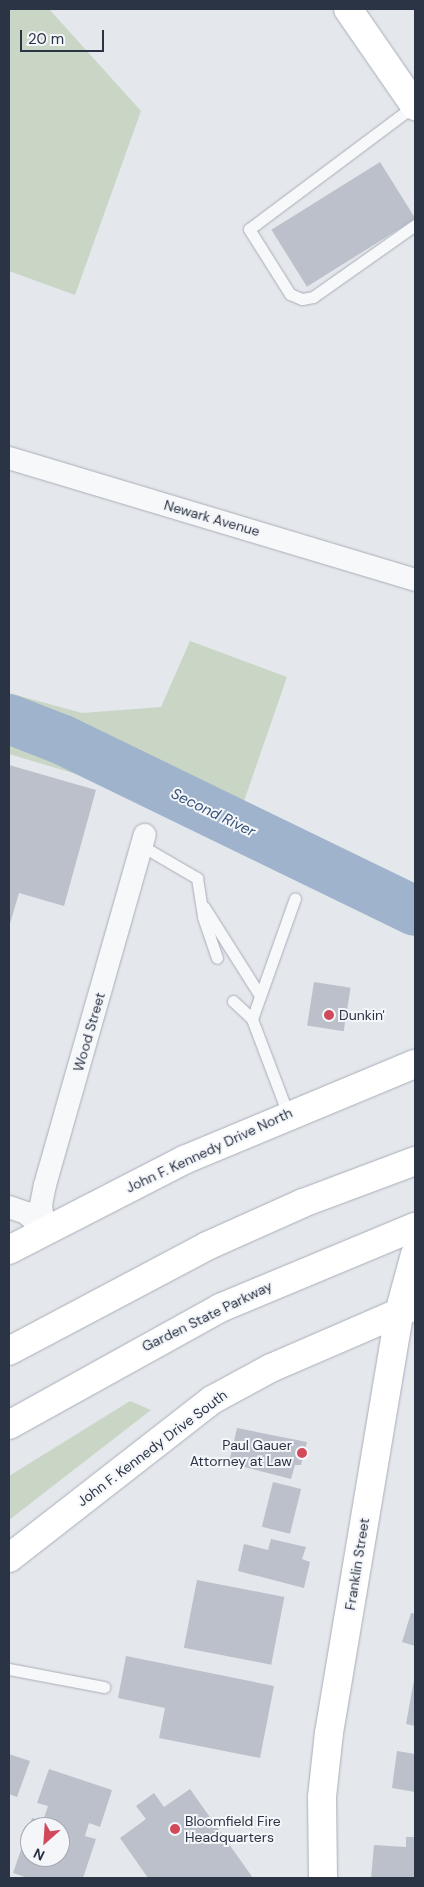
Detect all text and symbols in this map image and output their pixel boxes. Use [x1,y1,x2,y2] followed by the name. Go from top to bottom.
[22,20,106,52] scale bar
[28,29,64,49] text: 20 m
[162,496,262,540] street label: Newark Avenue
[168,785,258,841] water label: Second River
[70,990,108,1074] street label: Wood Street
[339,1007,385,1023] place label: Dunkin'
[323,1009,335,1021] marker: Dunkin'
[123,1104,295,1196] street label: John F. Kennedy Drive North
[139,1277,275,1355] street label: Garden State Parkway
[74,1386,230,1510] street label: John F. Kennedy Drive South
[190,1437,292,1470] place label: Paul Gauer Attorney at Law
[296,1447,308,1459] marker: Paul Gauer Attorney at Law
[341,1517,373,1611] street label: Franklin Street
[185,1813,281,1845] place label: Bloomfield Fire Headquarters
[20,1817,70,1867] north arrow
[169,1823,181,1835] marker: Bloomfield Fire Headquarters
[30,1844,47,1865] text: N

